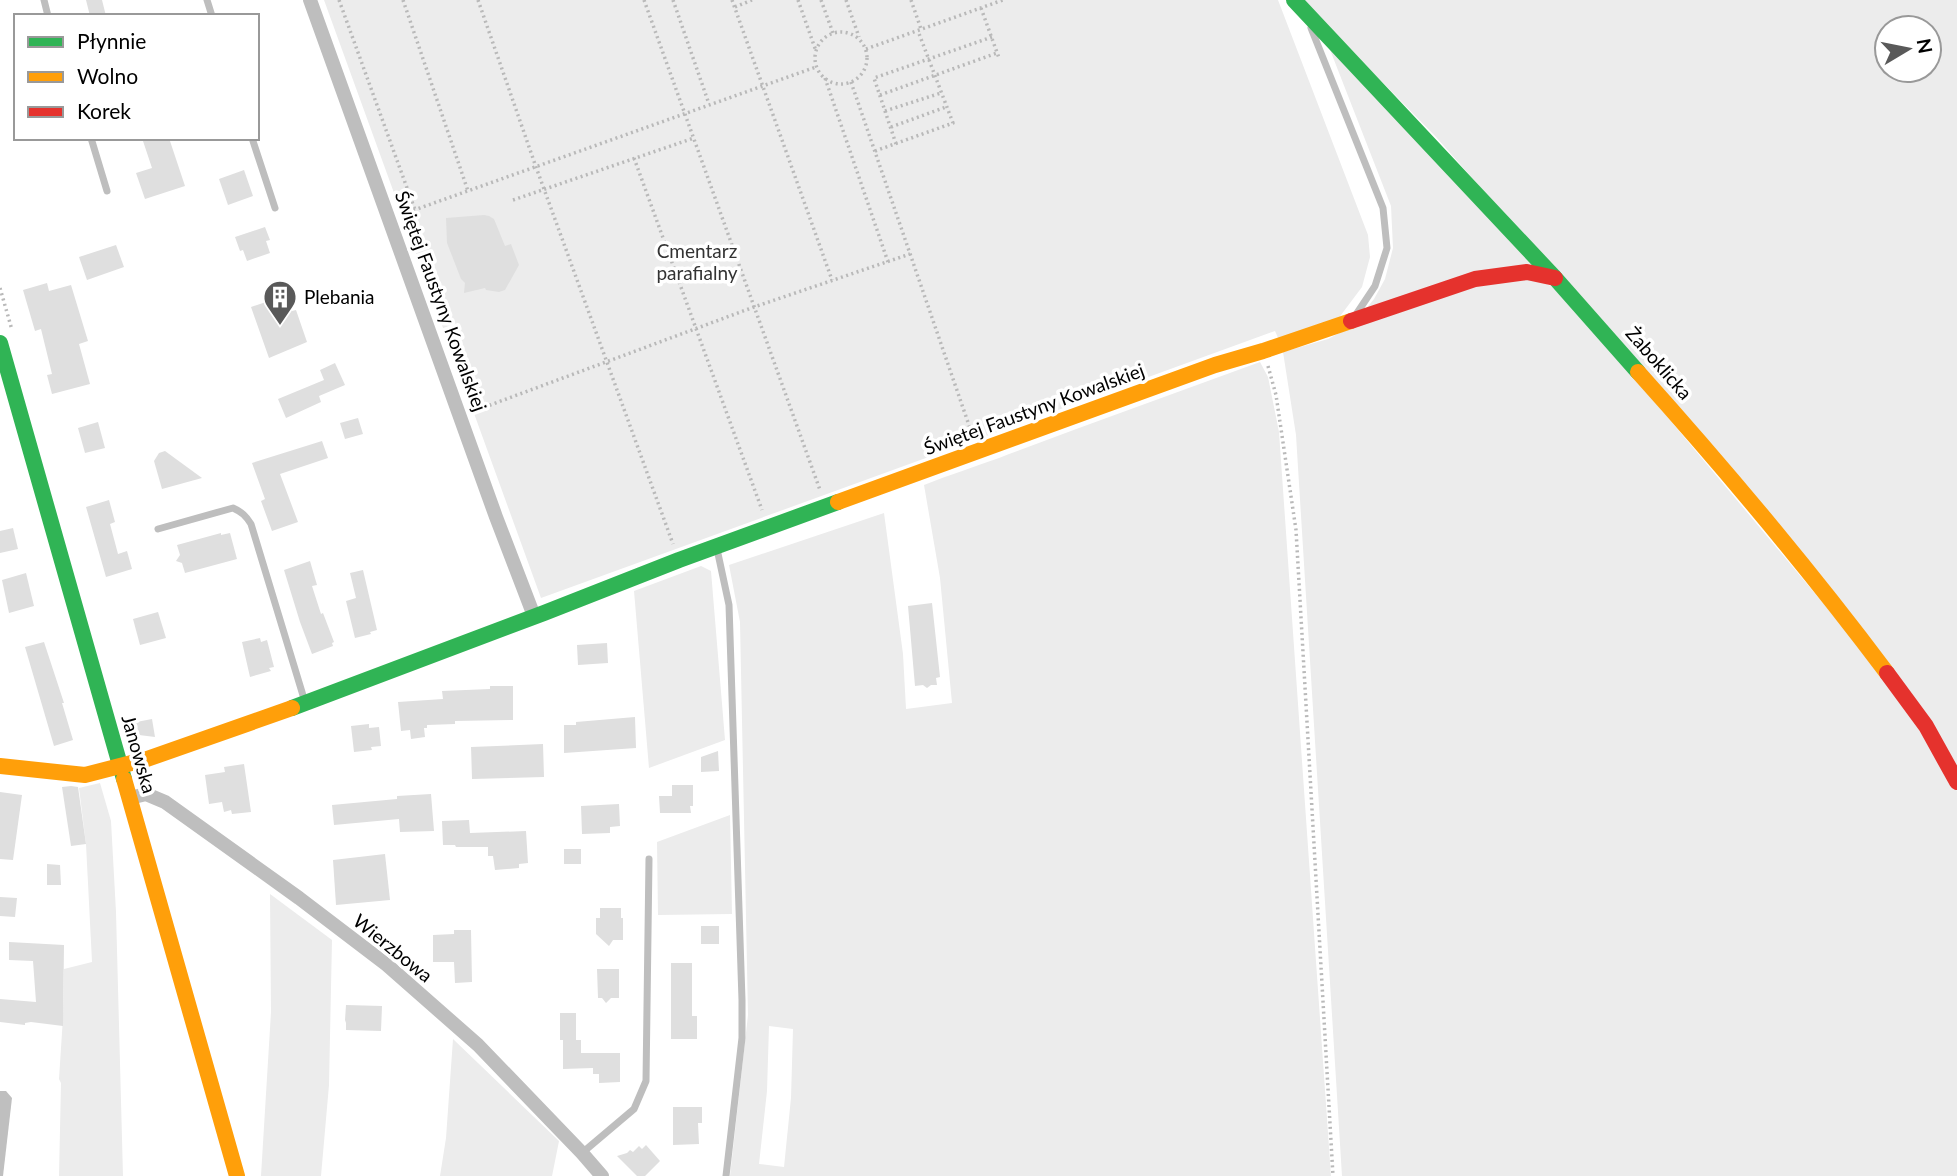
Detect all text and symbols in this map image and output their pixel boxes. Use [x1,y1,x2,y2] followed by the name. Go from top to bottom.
[14,14,259,140] legend
[1873,14,1943,84] north arrow
[77,28,146,53] text: Płynnie
[1913,37,1938,55] text: N
[77,63,138,88] text: Wolno
[77,98,131,123] text: Korek
[391,188,492,414] street label: Świętej Faustyny Kowalskiej
[656,239,738,284] park label: Cmentarz parafialny
[261,278,299,327] building icon: Plebania
[304,285,375,308] place label: Plebania
[1621,322,1697,404] street label: Żaboklicka
[921,358,1147,459] street label: Świętej Faustyny Kowalskiej
[117,712,162,796] street label: Janowska
[349,909,438,987] street label: Wierzbowa

